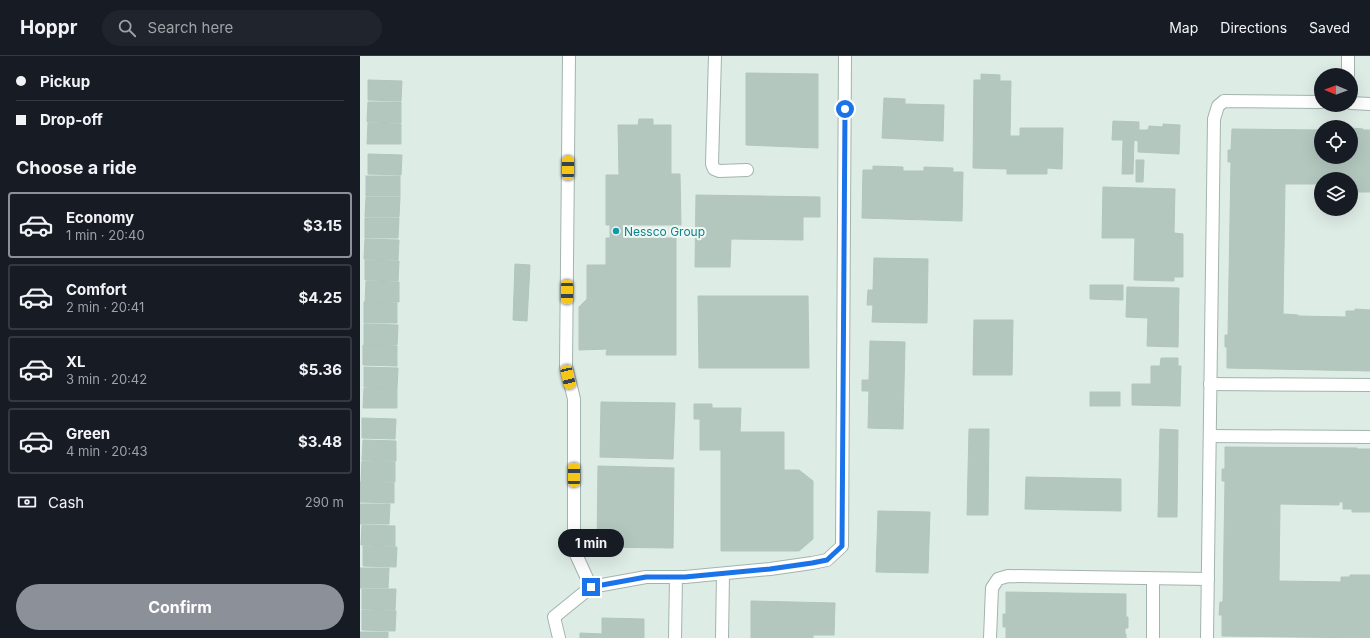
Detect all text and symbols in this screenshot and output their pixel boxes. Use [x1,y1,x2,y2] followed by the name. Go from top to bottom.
[102,10,382,46] search box
[20,16,78,39] text: Hoppr
[116,17,138,39] icon: search
[148,18,233,37] text: Search here
[1169,19,1198,36] text: Map
[1220,19,1287,36] text: Directions
[1309,19,1350,36] text: Saved
[1314,68,1358,112] north arrow
[1314,68,1358,216] map controls
[40,72,90,91] text: Pickup
[836,100,854,118] route start
[40,110,103,129] text: Drop-off
[1314,120,1358,164] button: locate
[562,156,574,180] car
[16,157,137,178] text: Choose a ride
[1314,172,1358,216] button: layers
[18,207,54,243] icon: car
[66,208,134,227] text: Economy
[303,216,342,235] text: $3.15
[624,224,705,239] place label: Nessco Group
[611,226,621,236] marker: Nessco Group
[66,227,145,243] text: 1 min · 20:40
[18,279,54,315] icon: car
[66,280,127,299] text: Comfort
[561,280,573,304] car
[298,288,342,307] text: $4.25
[66,299,144,315] text: 2 min · 20:41
[18,351,54,387] icon: car
[66,352,86,371] text: XL
[299,360,342,379] text: $5.36
[559,364,577,390] car
[66,371,147,387] text: 3 min · 20:42
[18,423,54,459] icon: car
[66,424,110,443] text: Green
[298,432,342,451] text: $3.48
[66,443,148,459] text: 4 min · 20:43
[568,463,580,487] car
[16,491,38,513] icon: cash
[48,493,84,512] text: Cash
[305,494,344,510] text: 290 m
[558,529,624,557] callout: 1 min
[575,535,607,551] text: 1 min
[582,578,600,596] route end
[16,584,344,630] button: Confirm

